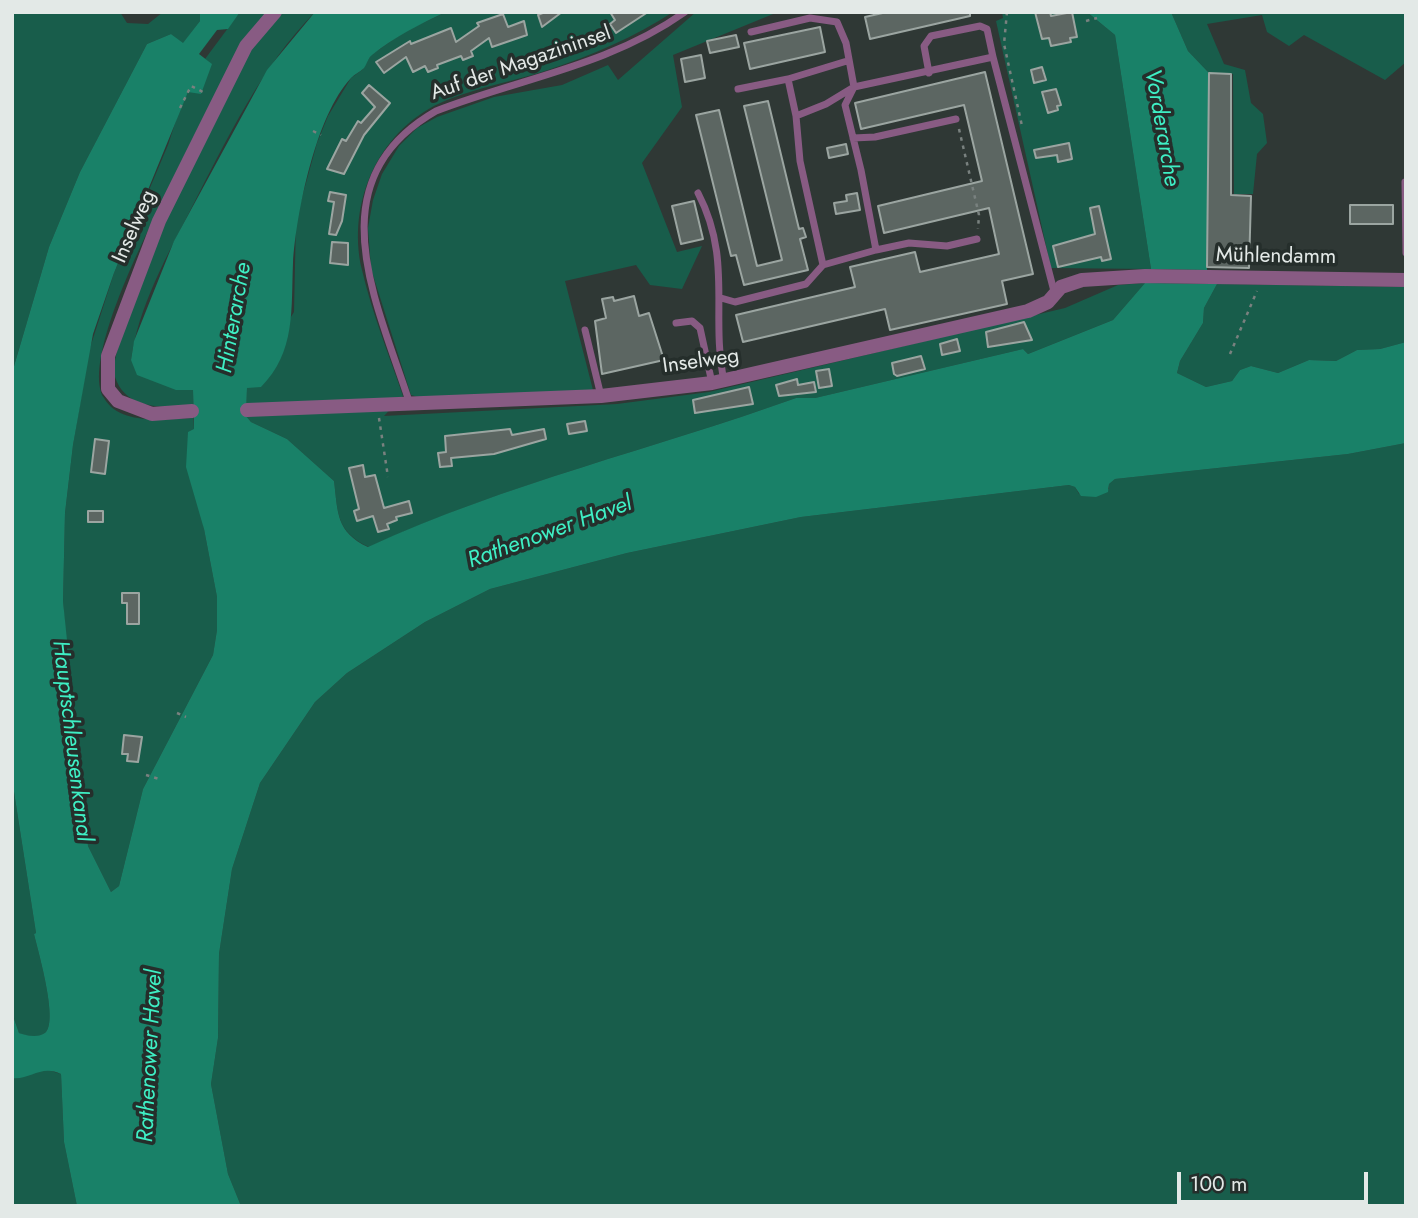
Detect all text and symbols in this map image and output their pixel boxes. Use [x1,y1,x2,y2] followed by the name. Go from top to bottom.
[428,21,614,107] street label: Auf der Magazininsel
[1137,67,1185,189] water label: Vorderarche
[108,187,162,267] street label: Inselweg
[1216,243,1336,271] street label: Mühlendamm
[212,261,258,375] water label: Hinterarche
[661,344,741,380] street label: Inselweg
[464,490,636,576] water label: Rathenower Havel
[45,639,97,843] water label: Hauptschleusenkanal
[133,969,169,1143] water label: Rathenower Havel
[1180,1158,1371,1202] scale bar
[1190,1169,1247,1199] text: 100 m

